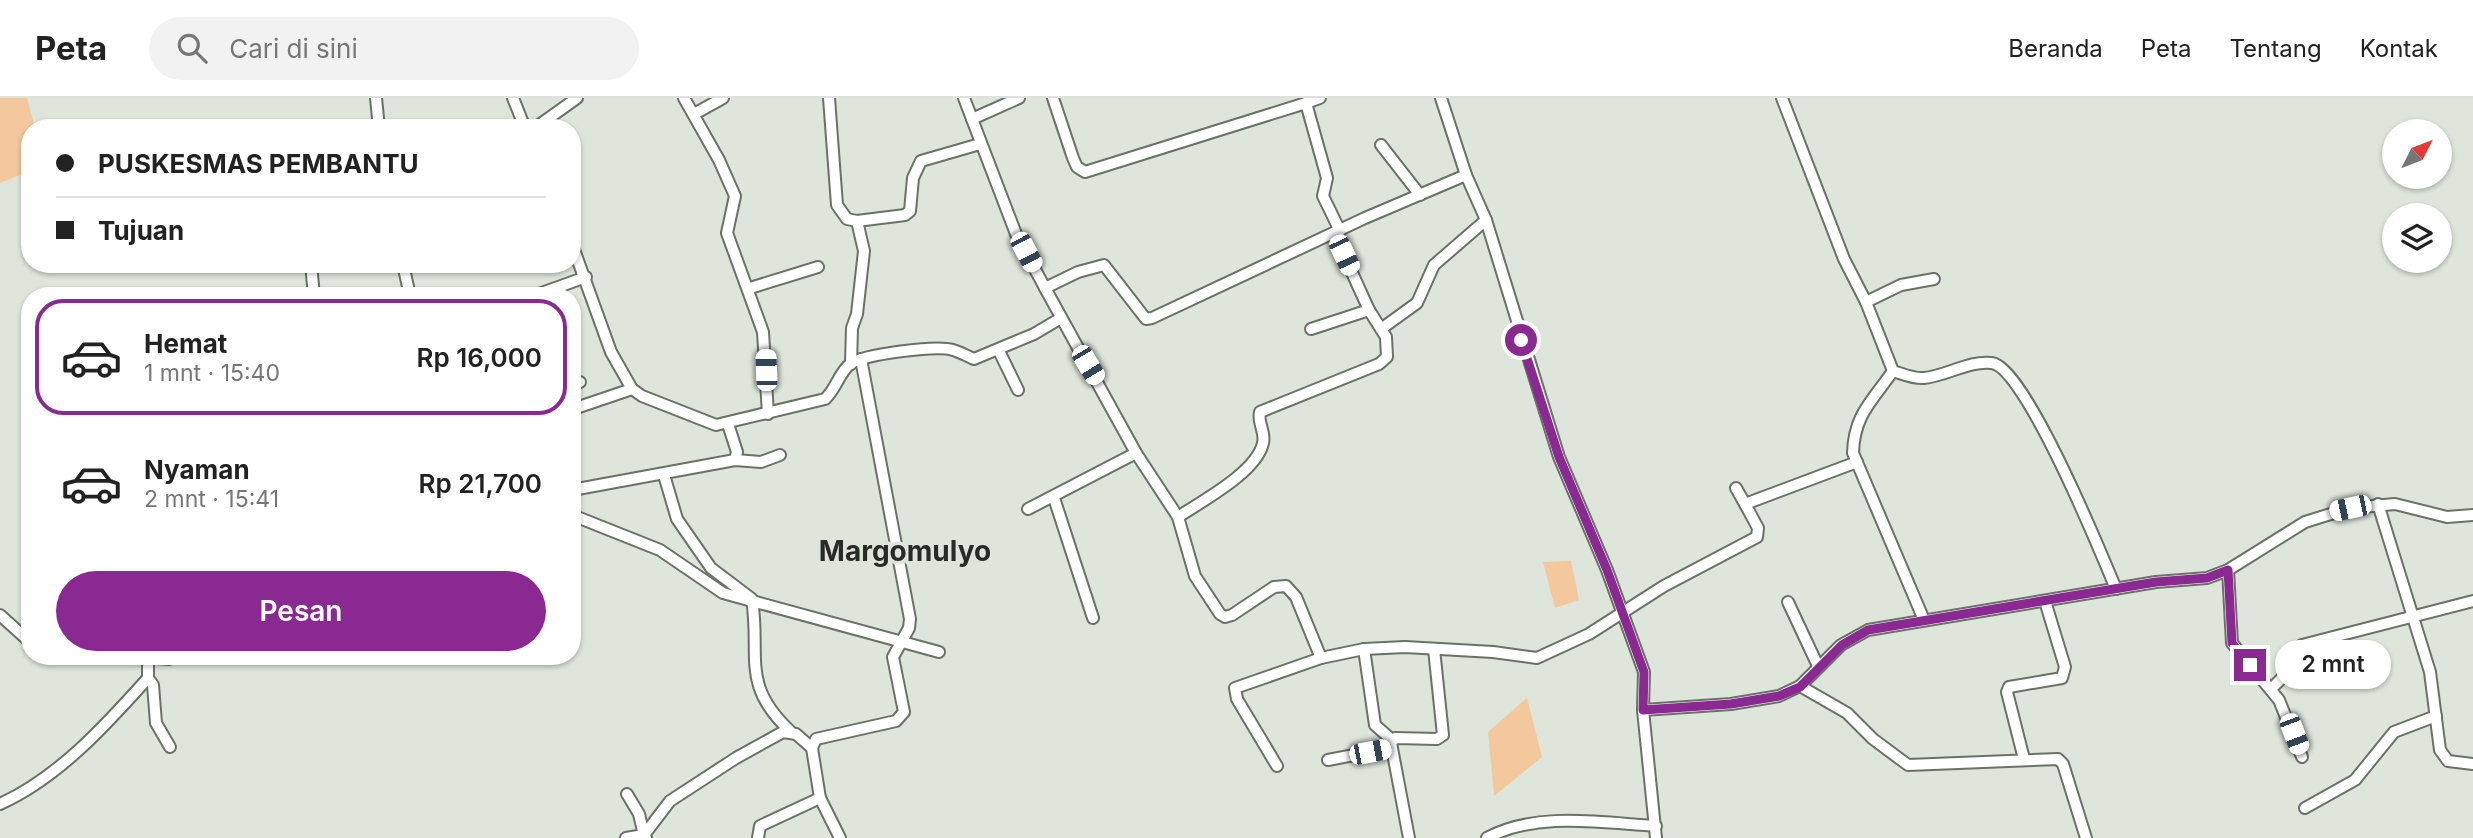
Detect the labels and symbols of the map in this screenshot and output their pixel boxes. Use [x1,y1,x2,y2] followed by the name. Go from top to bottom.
[2382,119,2452,189] north arrow
[1007,229,1046,275] car
[1326,232,1363,278] car
[1505,324,1537,356] route start
[1069,342,1108,388] car
[755,349,778,391] car
[2328,493,2373,523] car
[819,534,991,568] district label: Margomulyo
[2274,640,2390,690] callout: 2 mnt
[2234,649,2266,681] route end
[2277,711,2312,757] car
[1348,738,1393,766] car

